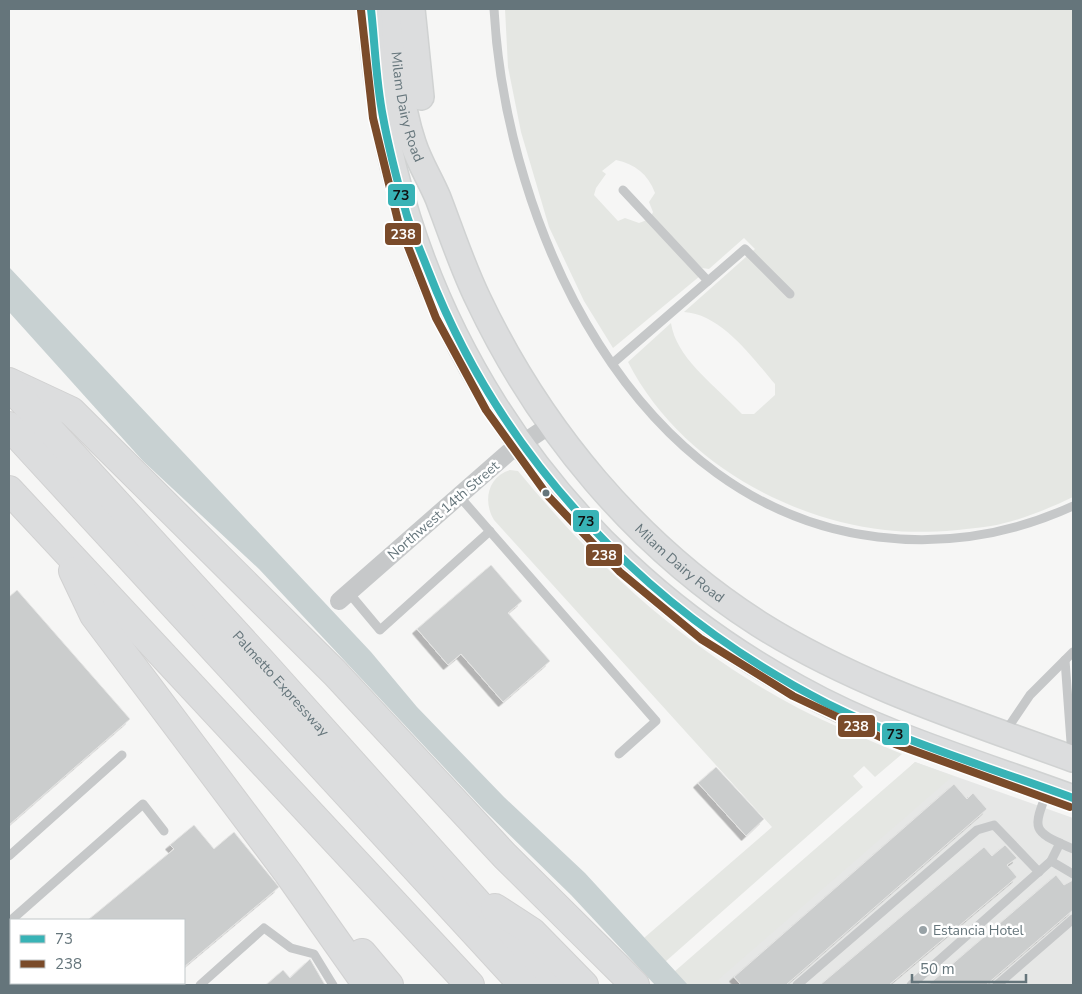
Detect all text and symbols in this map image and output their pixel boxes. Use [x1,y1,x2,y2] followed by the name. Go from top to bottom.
[387,51,428,165] street label: Milam Dairy Road
[387,183,416,207] line badge: 73
[393,186,409,205] text: 73
[384,222,422,246] line badge: 238
[390,225,416,244] text: 238
[383,457,503,564] street label: Northwest 14th Street
[541,488,551,498] unlabelled marker
[572,509,600,533] line badge: 73
[578,512,594,531] text: 73
[631,520,728,607] street label: Milam Dairy Road
[585,543,623,567] line badge: 238
[591,546,617,565] text: 238
[228,627,334,741] street label: Palmetto Expressway
[837,714,876,738] line badge: 238
[843,717,869,736] text: 238
[881,722,910,746] line badge: 73
[887,725,903,744] text: 73
[10,919,185,984] legend
[933,921,1024,940] place label: Estancia Hotel
[917,924,929,936] marker: Estancia Hotel
[55,929,73,949] text: 73
[912,952,1026,984] scale bar
[55,954,82,974] text: 238
[920,959,955,979] text: 50 m

